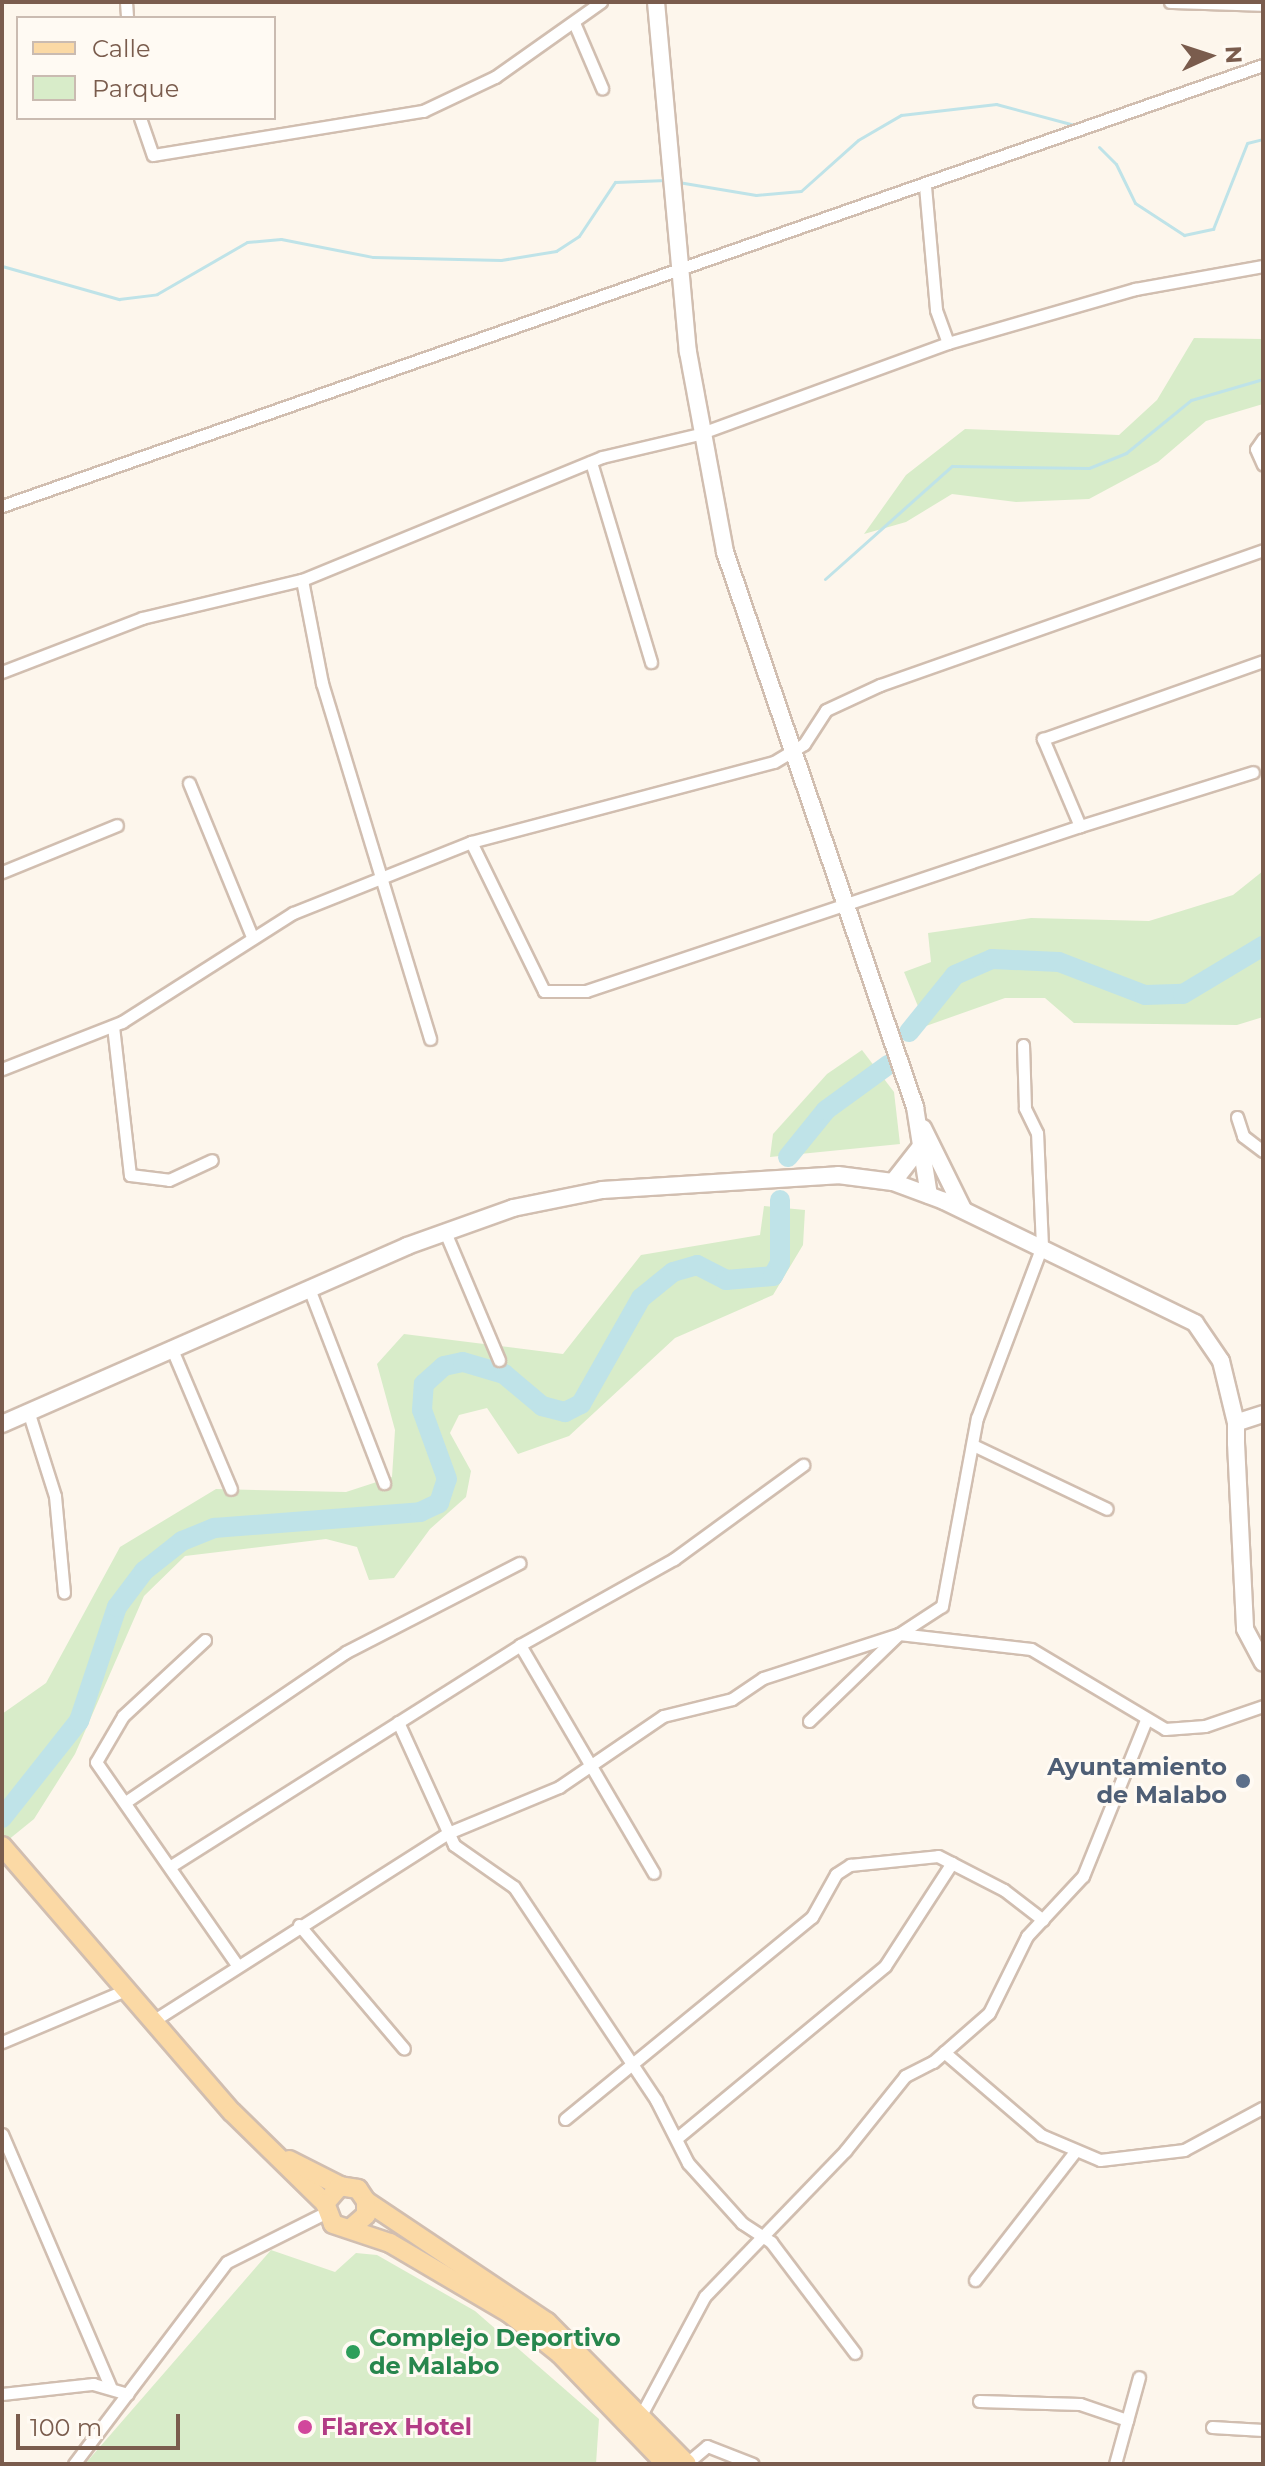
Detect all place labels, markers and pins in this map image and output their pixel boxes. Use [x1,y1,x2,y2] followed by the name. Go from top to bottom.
[1047,1753,1227,1809] place label: Ayuntamiento de Malabo
[1234,1772,1252,1790] marker: Ayuntamiento de Malabo
[369,2324,621,2380] place label: Complejo Deportivo de Malabo
[344,2343,362,2361] marker: Complejo Deportivo de Malabo
[321,2413,472,2441] place label: Flarex Hotel
[296,2418,314,2436] marker: Flarex Hotel

